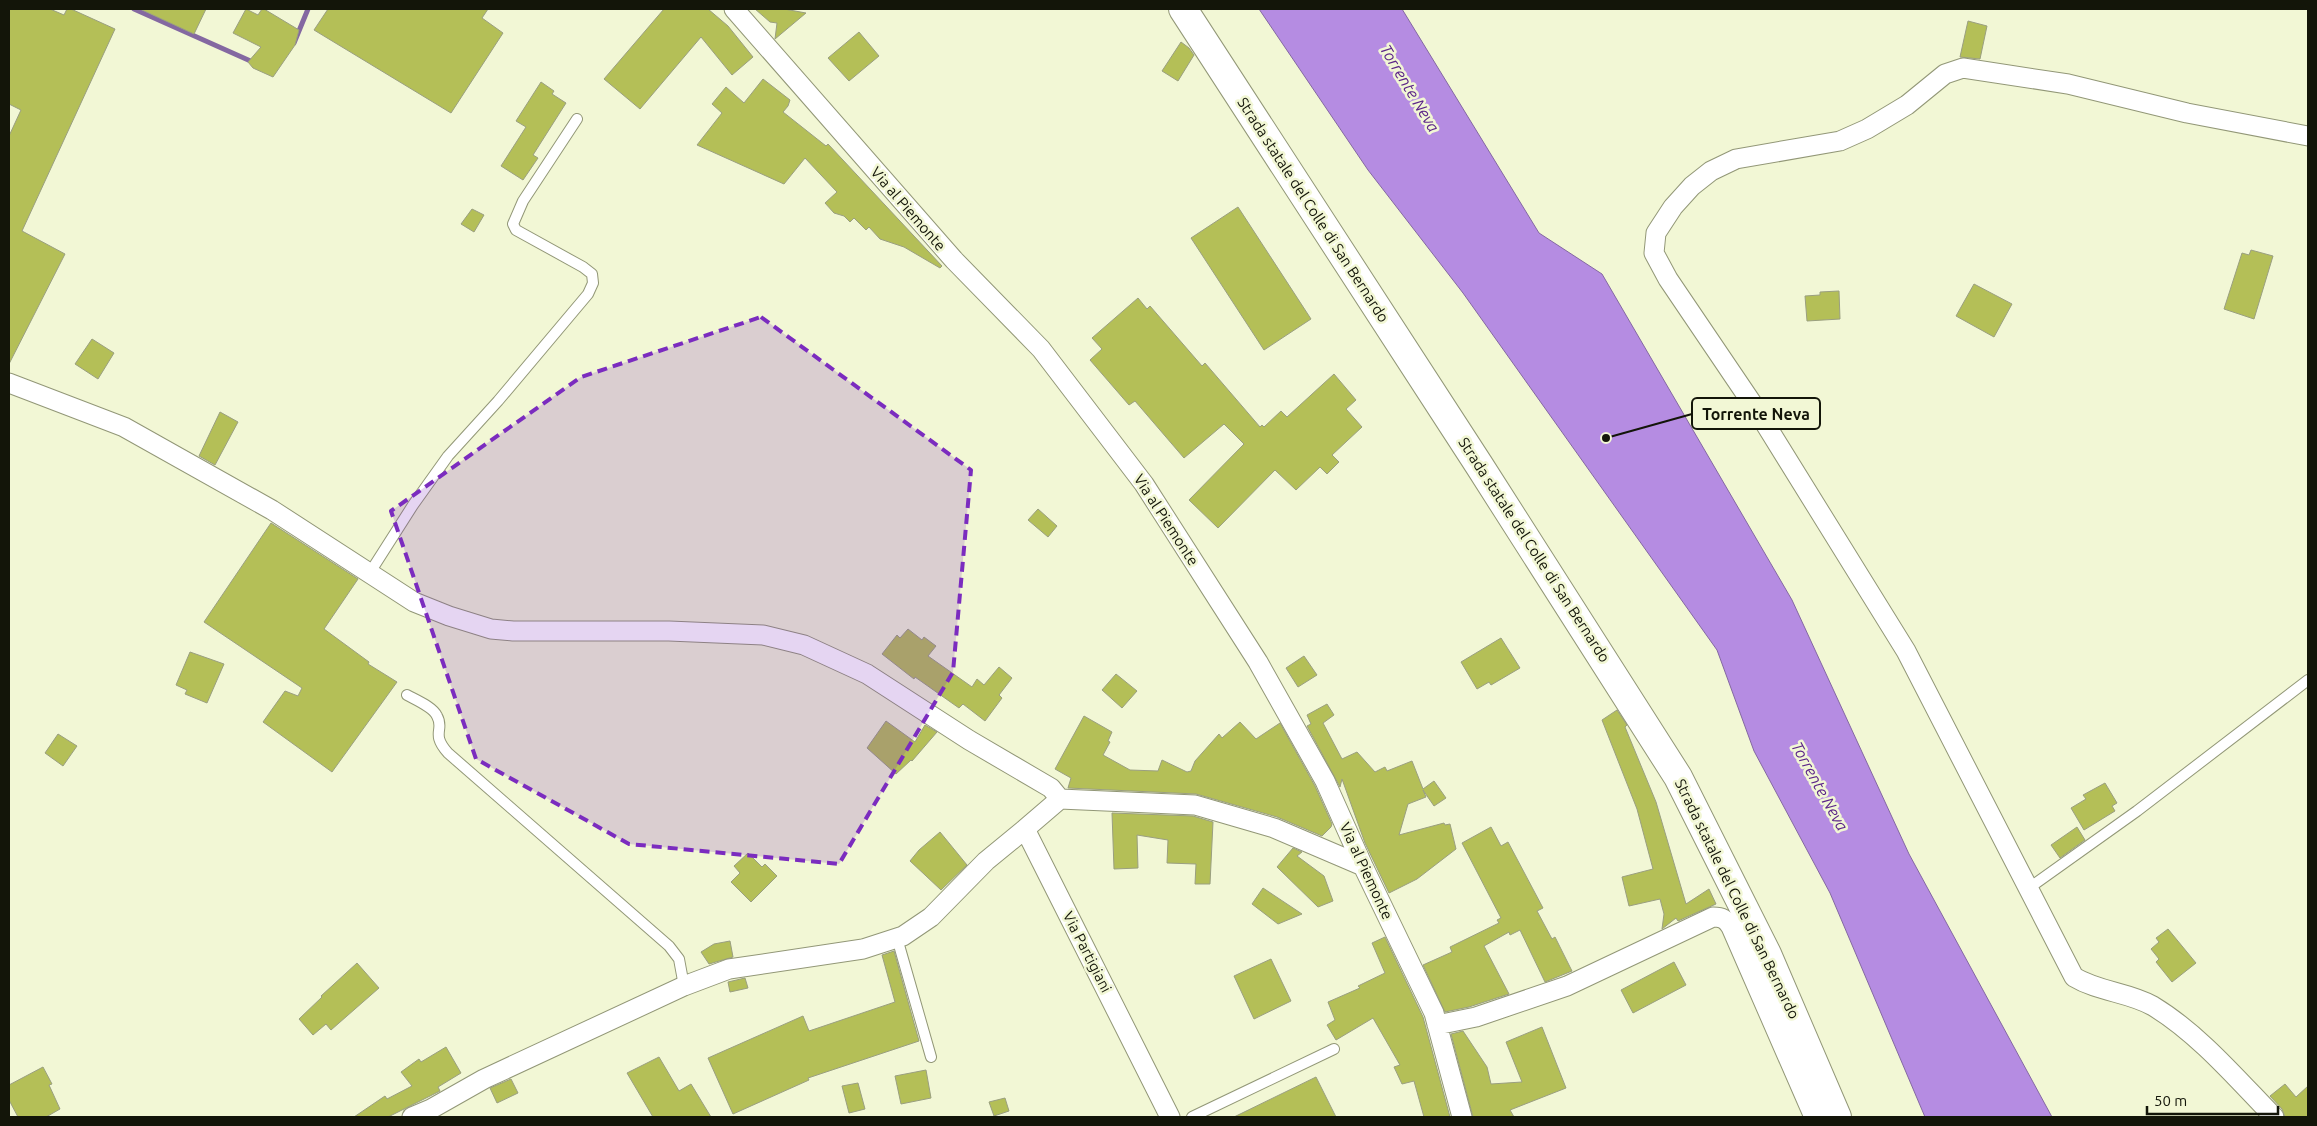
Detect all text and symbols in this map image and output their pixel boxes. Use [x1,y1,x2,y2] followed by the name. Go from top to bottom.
[1377,41,1443,135] water label: Torrente Neva
[1234,94,1393,325] street label: Strada statale del Colle di San Bernardo
[867,163,949,254] street label: Via al Piemonte
[1692,398,1820,429] callout: Torrente Neva
[1702,405,1810,423] text: Torrente Neva
[1455,434,1614,665] street label: Strada statale del Colle di San Bernardo
[1131,471,1202,568] street label: Via al Piemonte
[1788,738,1852,834] water label: Torrente Neva
[1672,776,1803,1021] street label: Strada statale del Colle di San Bernardo
[1337,820,1396,922] street label: Via al Piemonte
[1060,908,1115,995] street label: Via Partigiani
[2147,1084,2278,1116] scale bar
[2154,1092,2187,1109] text: 50 m

